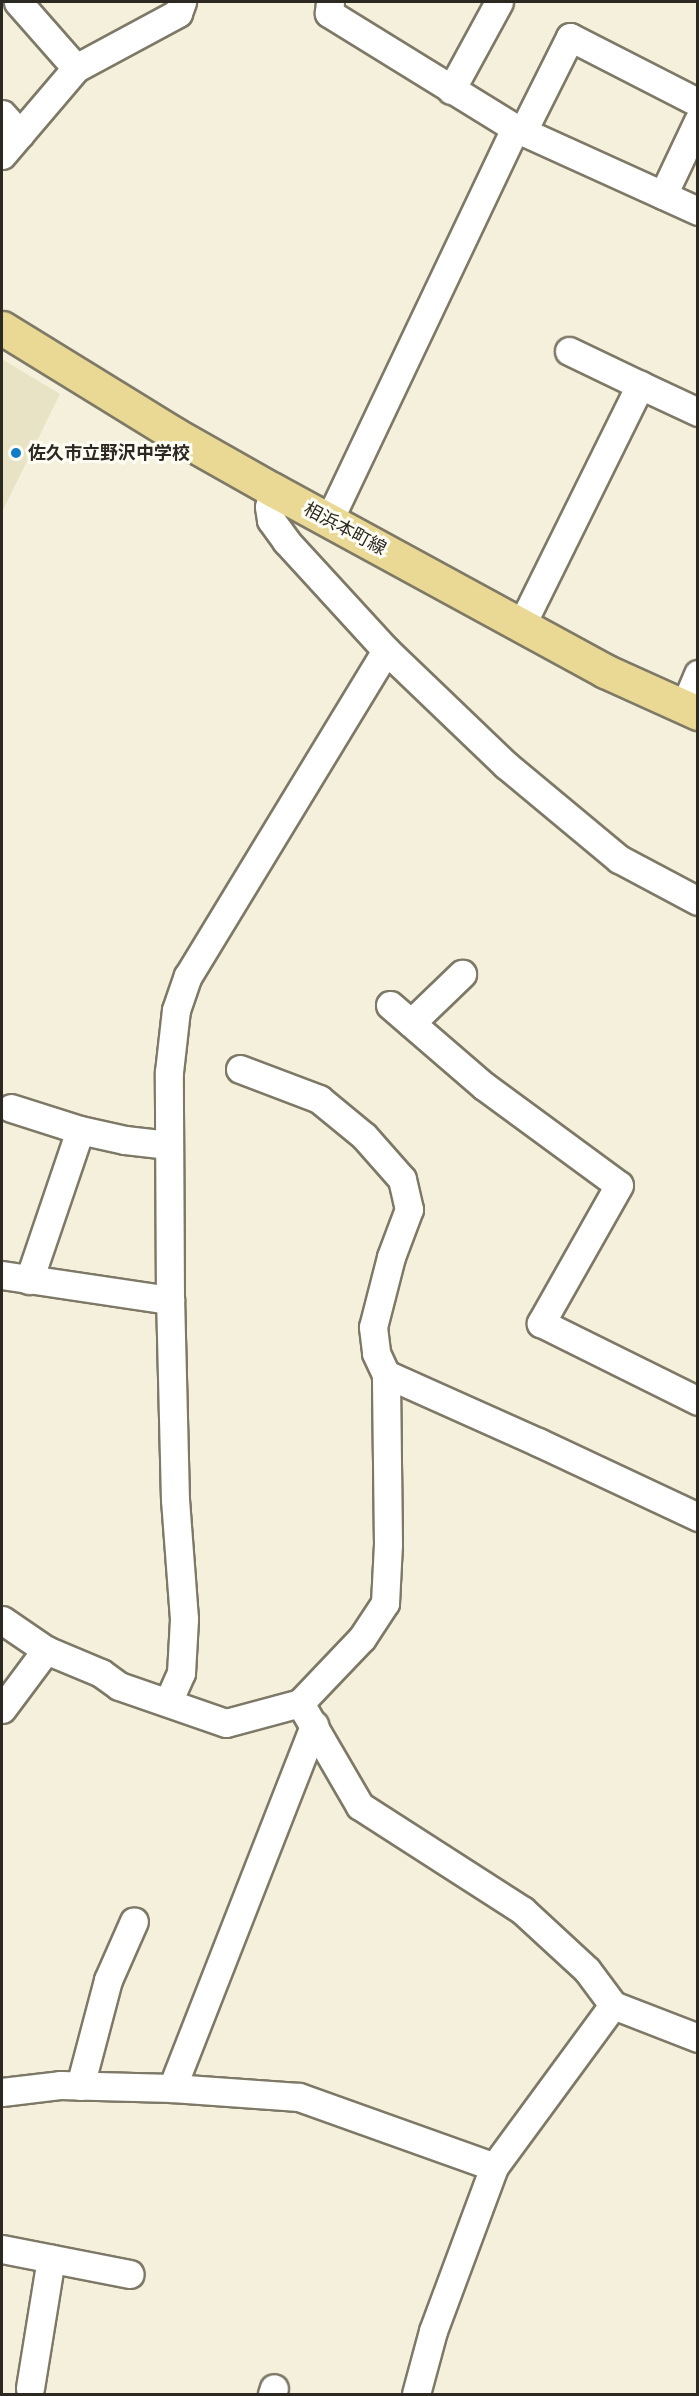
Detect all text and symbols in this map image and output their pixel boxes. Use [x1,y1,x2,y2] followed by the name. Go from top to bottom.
[28,442,190,464] place label: 佐久市立野沢中学校
[9,446,23,460] marker: 佐久市立野沢中学校
[300,498,390,560] street label: 相浜本町線

